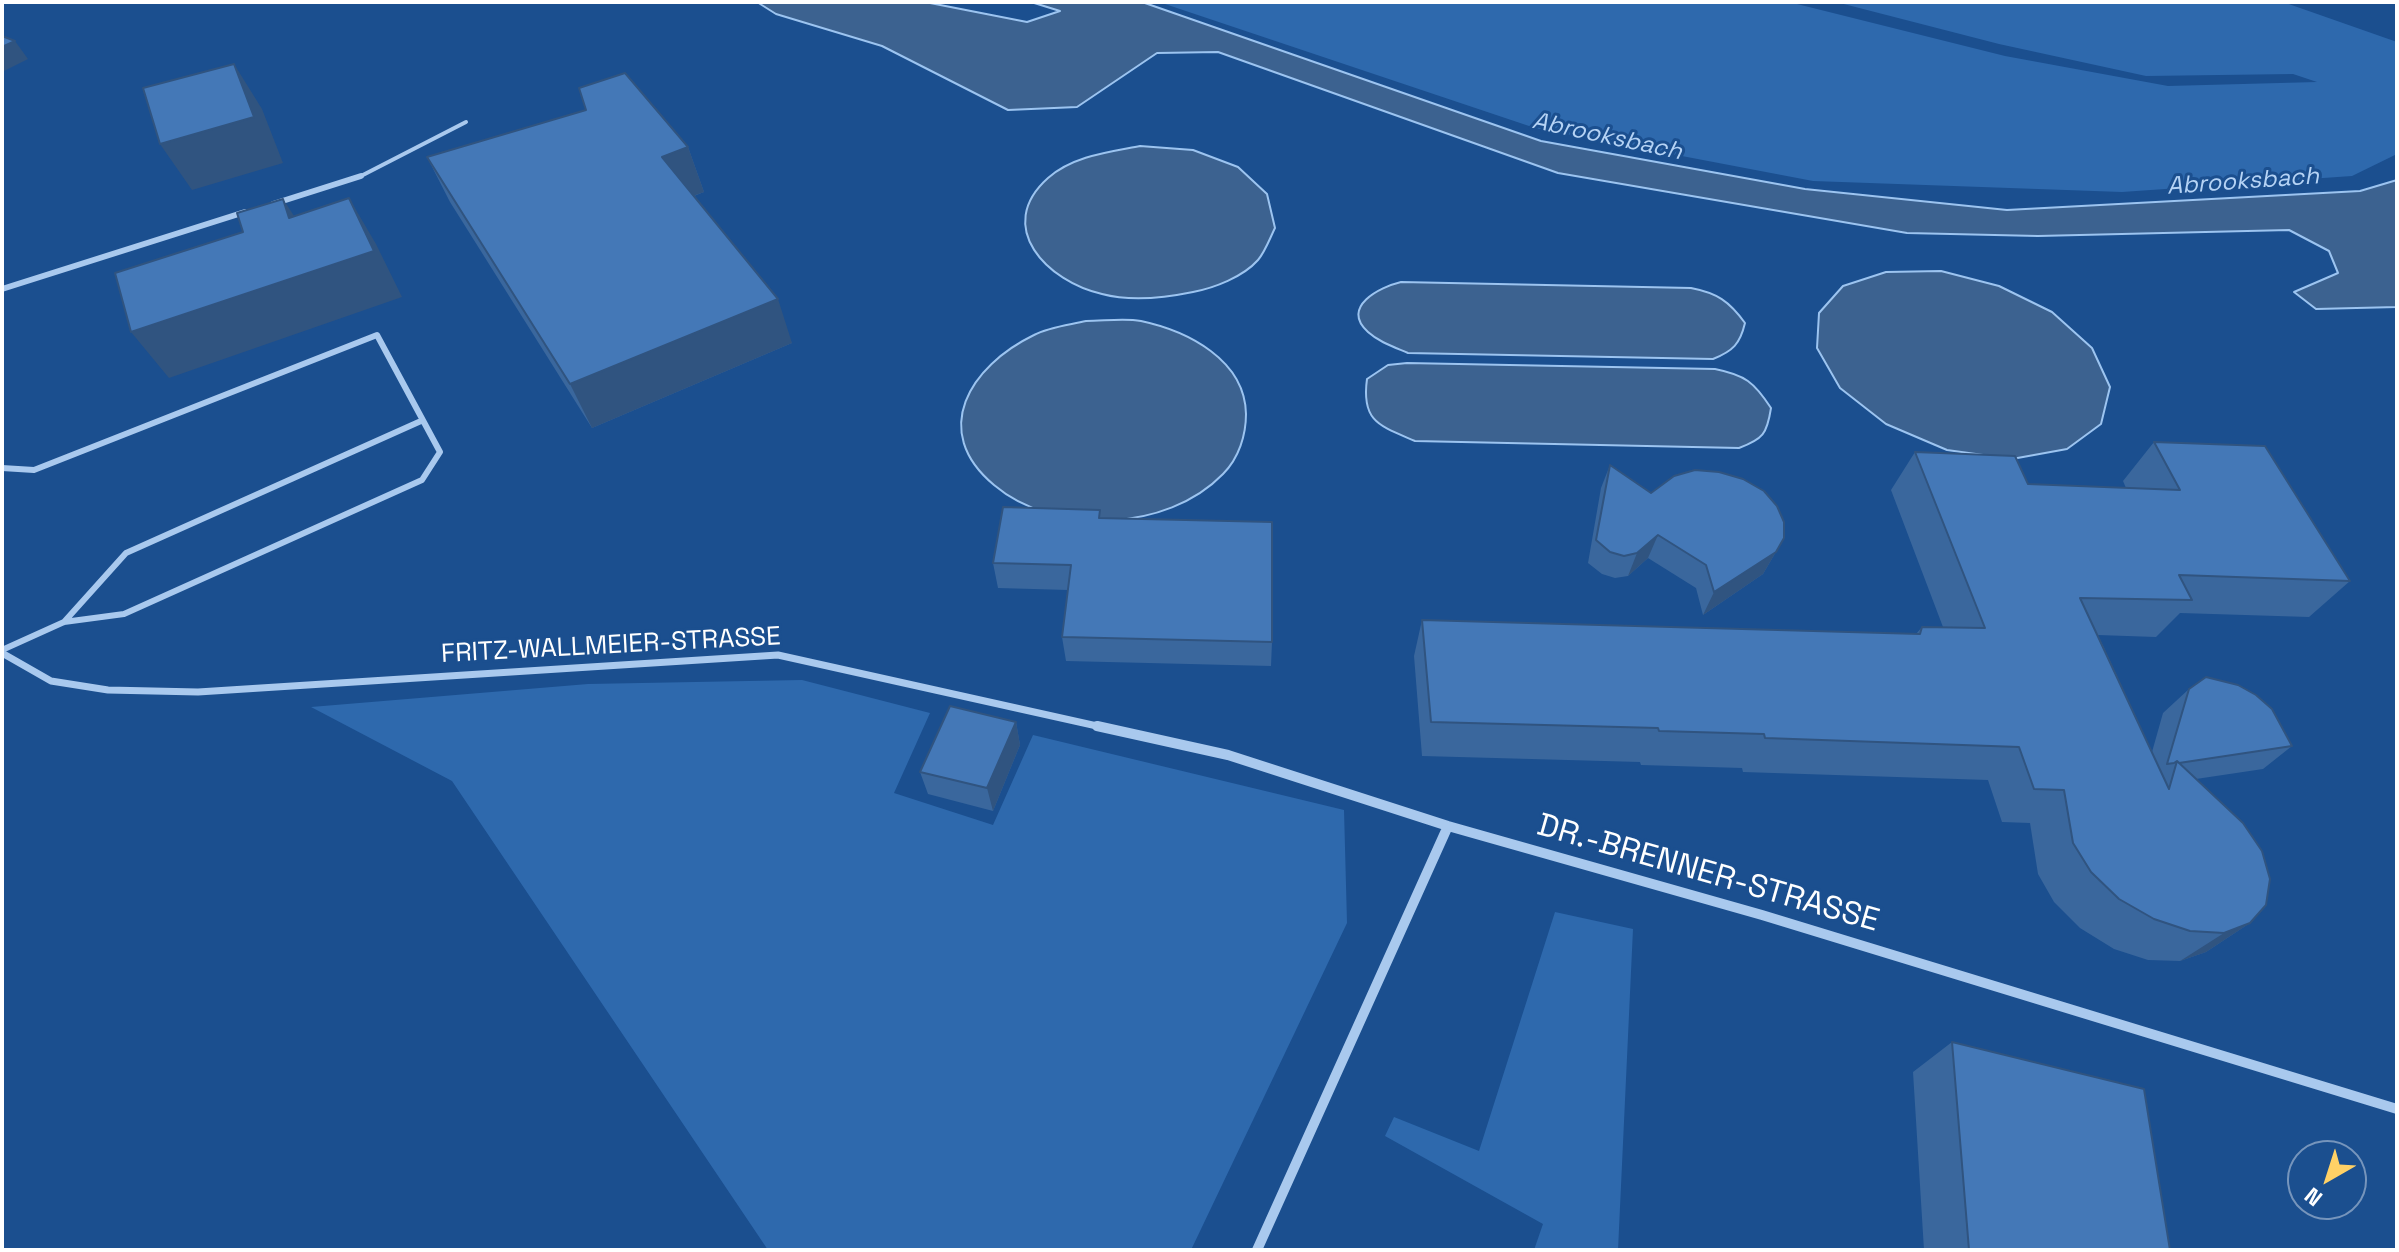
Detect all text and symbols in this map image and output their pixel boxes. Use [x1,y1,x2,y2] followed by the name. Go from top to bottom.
[1530,107,1684,167] water label: Abrooksbach
[2166,162,2320,202] water label: Abrooksbach
[440,622,782,670] street label: FRITZ-WALLMEIER-STRASSE
[1533,807,1883,941] street label: DR.-BRENNER-STRASSE
[2287,1140,2367,1220] north arrow
[2299,1182,2328,1213] text: N

